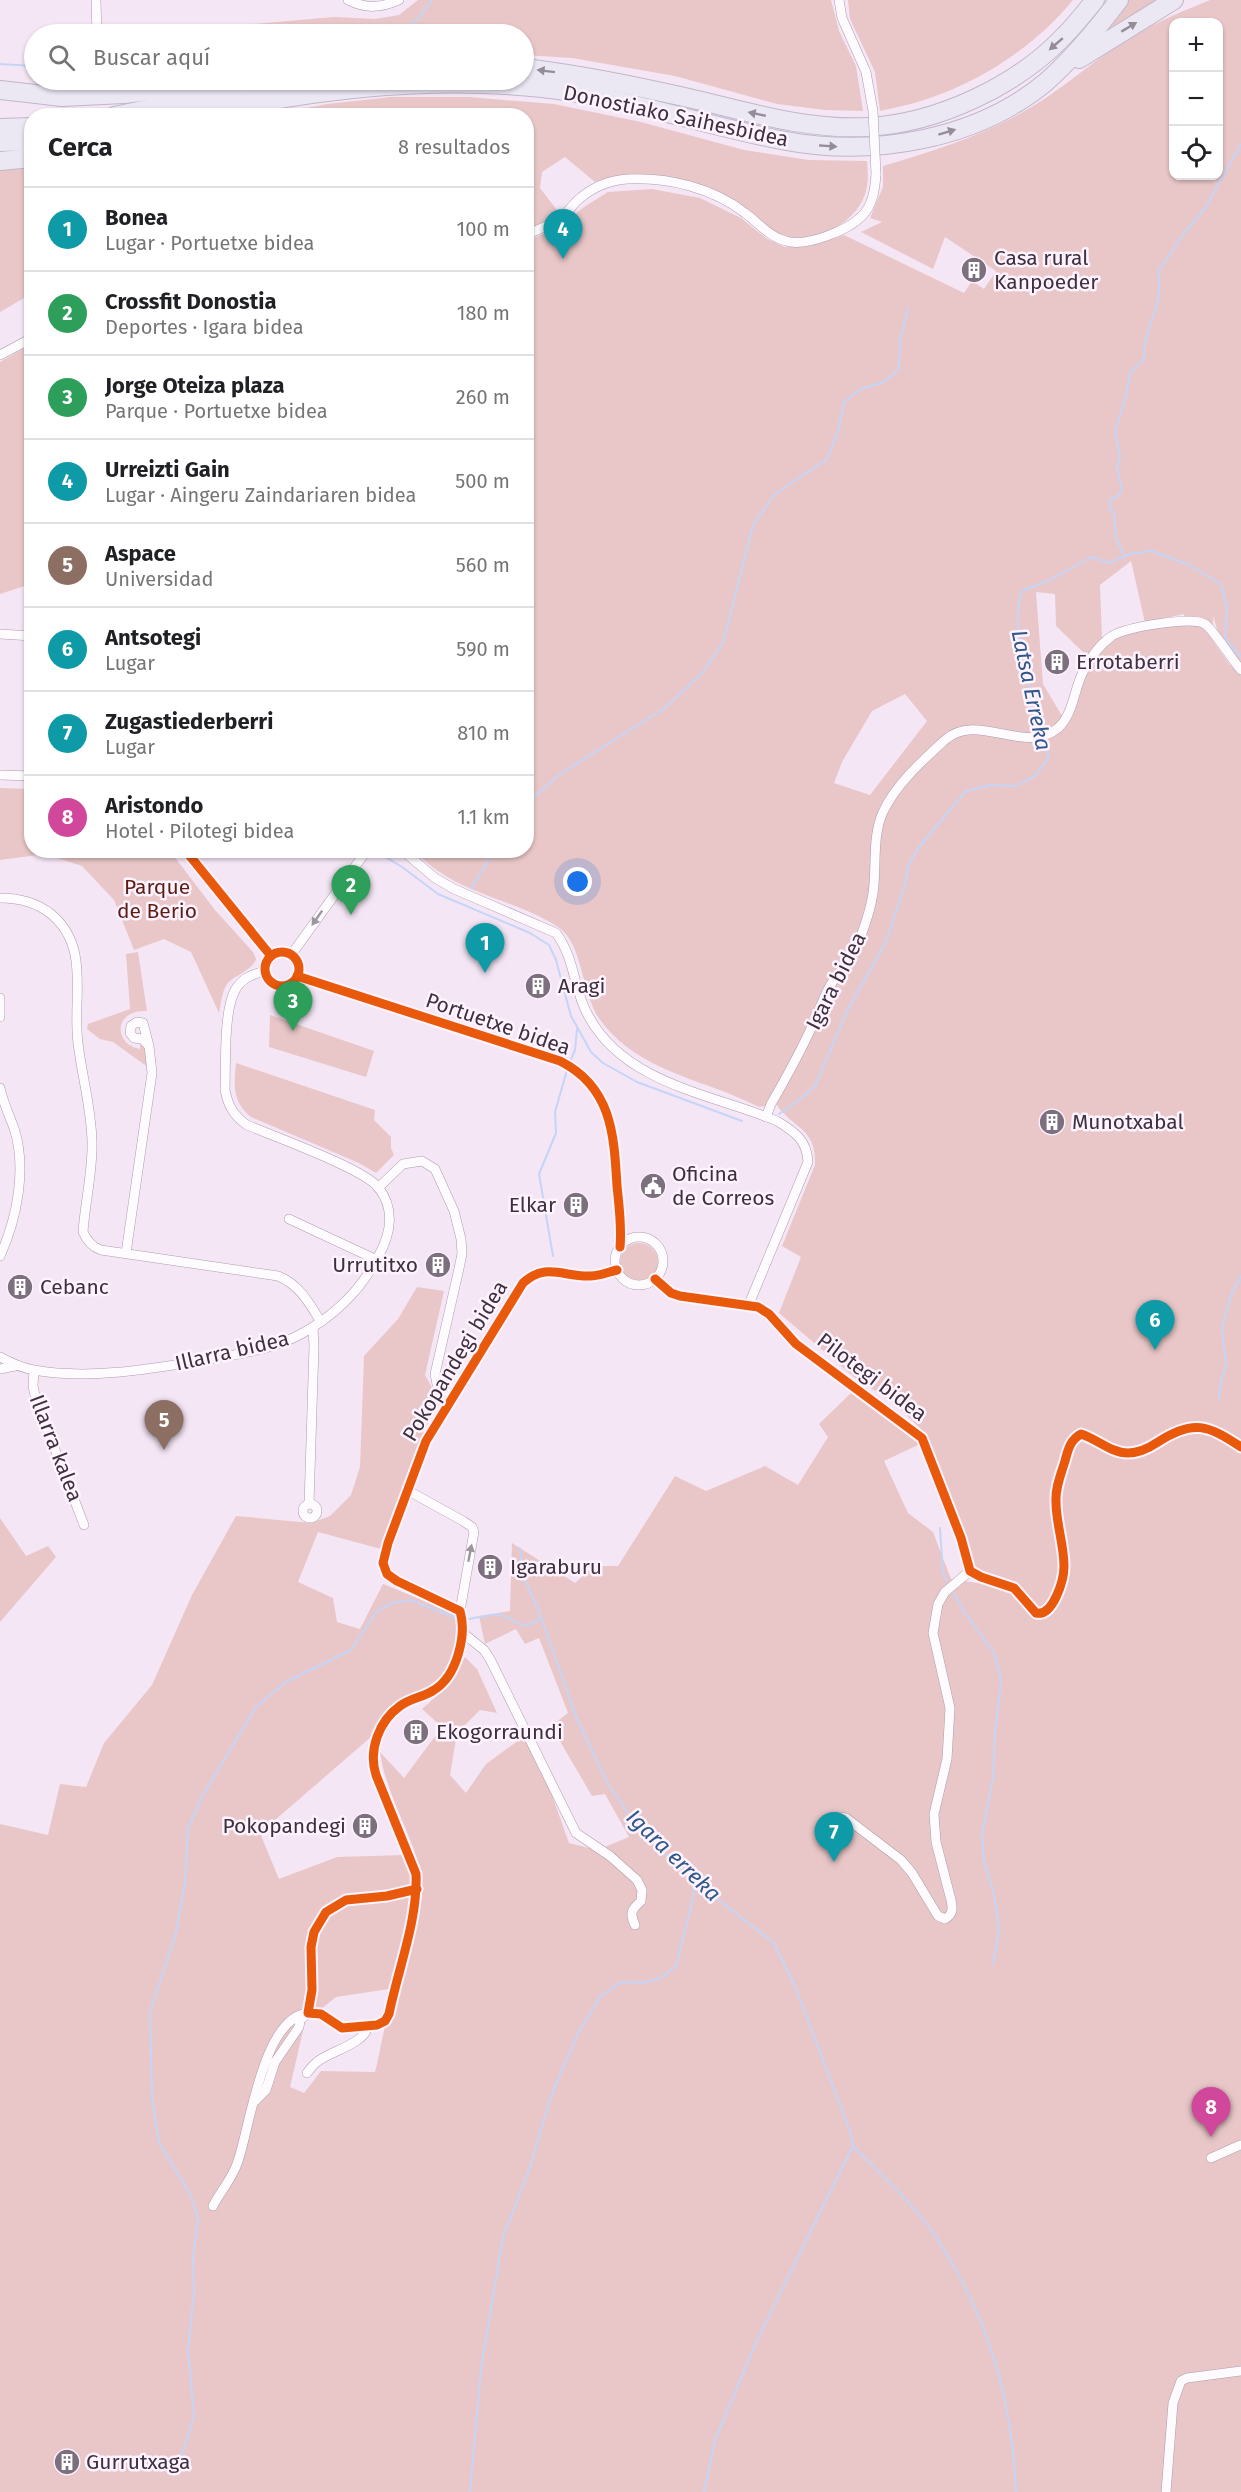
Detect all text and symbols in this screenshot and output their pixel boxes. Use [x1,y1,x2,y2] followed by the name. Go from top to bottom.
[1169,18,1223,180] map controls
[1169,18,1223,72] button: +
[1121,22,1138,32] one-way arrow
[24,24,534,90] search box
[1049,37,1064,50] one-way arrow
[45,41,78,74] icon: search
[93,44,210,71] text: Buscar aquí
[536,66,555,75] one-way arrow
[1169,72,1223,126] button: −
[561,79,791,153] street label: Donostiako Saihesbidea
[748,109,767,118] one-way arrow
[1169,126,1223,180] button: locate
[938,127,956,136] one-way arrow
[48,132,113,163] text: Cerca
[398,135,510,159] text: 8 resultados
[818,141,837,150] one-way arrow
[105,204,168,231] text: Bonea
[544,210,582,259] pin: 4
[63,217,72,241] text: 1
[457,217,510,241] text: 100 m
[105,231,315,255] text: Lugar · Portuetxe bidea
[994,245,1098,295] place label: Casa rural Kanpoeder
[959,255,989,285] building icon: Casa rural Kanpoeder
[105,288,276,315] text: Crossfit Donostia
[62,301,73,325] text: 2
[457,301,510,325] text: 180 m
[105,315,304,339] text: Deportes · Igara bidea
[105,372,285,399] text: Jorge Oteiza plaza
[62,385,73,409] text: 3
[456,385,510,409] text: 260 m
[105,399,328,423] text: Parque · Portuetxe bidea
[105,456,230,483] text: Urreizti Gain
[62,469,73,493] text: 4
[455,469,510,493] text: 500 m
[105,483,416,507] text: Lugar · Aingeru Zaindariaren bidea
[105,540,176,567] text: Aspace
[62,553,73,577] text: 5
[456,553,510,577] text: 560 m
[105,567,213,591] text: Universidad
[105,624,201,651] text: Antsotegi
[1006,627,1057,753] water label: Latsa Erreka
[62,637,73,661] text: 6
[456,637,510,661] text: 590 m
[1042,647,1072,677] building icon: Errotaberri
[1076,649,1180,675] place label: Errotaberri
[105,651,155,675] text: Lugar
[105,708,273,735] text: Zugastiederberri
[63,721,72,745] text: 7
[457,721,510,745] text: 810 m
[105,735,155,759] text: Lugar
[105,792,203,819] text: Aristondo
[62,805,73,829] text: 8
[457,805,510,829] text: 1.1 km
[105,819,294,843] text: Hotel · Pilotegi bidea
[332,866,370,915] pin: 2
[563,867,592,896] your location
[117,874,197,924] park label: Parque de Berio
[311,910,323,926] one-way arrow
[466,924,504,973] pin: 1
[800,928,872,1034] street label: Igara bidea
[523,971,553,1001] building icon: Aragi
[558,973,605,999] place label: Aragi
[274,982,312,1031] pin: 3
[422,987,574,1061] street label: Portuetxe bidea
[1037,1107,1067,1137] building icon: Munotxabal
[1072,1109,1184,1135] place label: Munotxabal
[672,1161,774,1211] place label: Oficina de Correos
[638,1171,668,1201] public building icon: Oficina de Correos
[561,1190,591,1220] building icon: Elkar
[509,1192,556,1218] place label: Elkar
[423,1250,453,1280] building icon: Urrutitxo
[332,1252,418,1278] place label: Urrutitxo
[5,1272,35,1302] building icon: Cebanc
[40,1274,109,1300] place label: Cebanc
[397,1276,513,1446] street label: Pokopandegi bidea
[1136,1300,1174,1350] pin: 6
[173,1325,291,1377] street label: Illarra bidea
[812,1327,932,1427] street label: Pilotegi bidea
[24,1391,88,1505] street label: Illarra kalea
[144,1400,184,1450] pin: 5
[466,1543,475,1562] one-way arrow
[475,1552,505,1582] building icon: Igaraburu
[510,1554,602,1580] place label: Igaraburu
[401,1717,431,1747] building icon: Ekogorraundi
[436,1719,563,1745] place label: Ekogorraundi
[621,1804,727,1907] water label: Igara erreka
[350,1811,380,1841] building icon: Pokopandegi
[814,1812,854,1862] pin: 7
[222,1813,346,1839] place label: Pokopandegi
[1192,2088,1230,2137] pin: 8
[52,2447,82,2477] building icon: Gurrutxaga
[86,2449,191,2475] place label: Gurrutxaga

